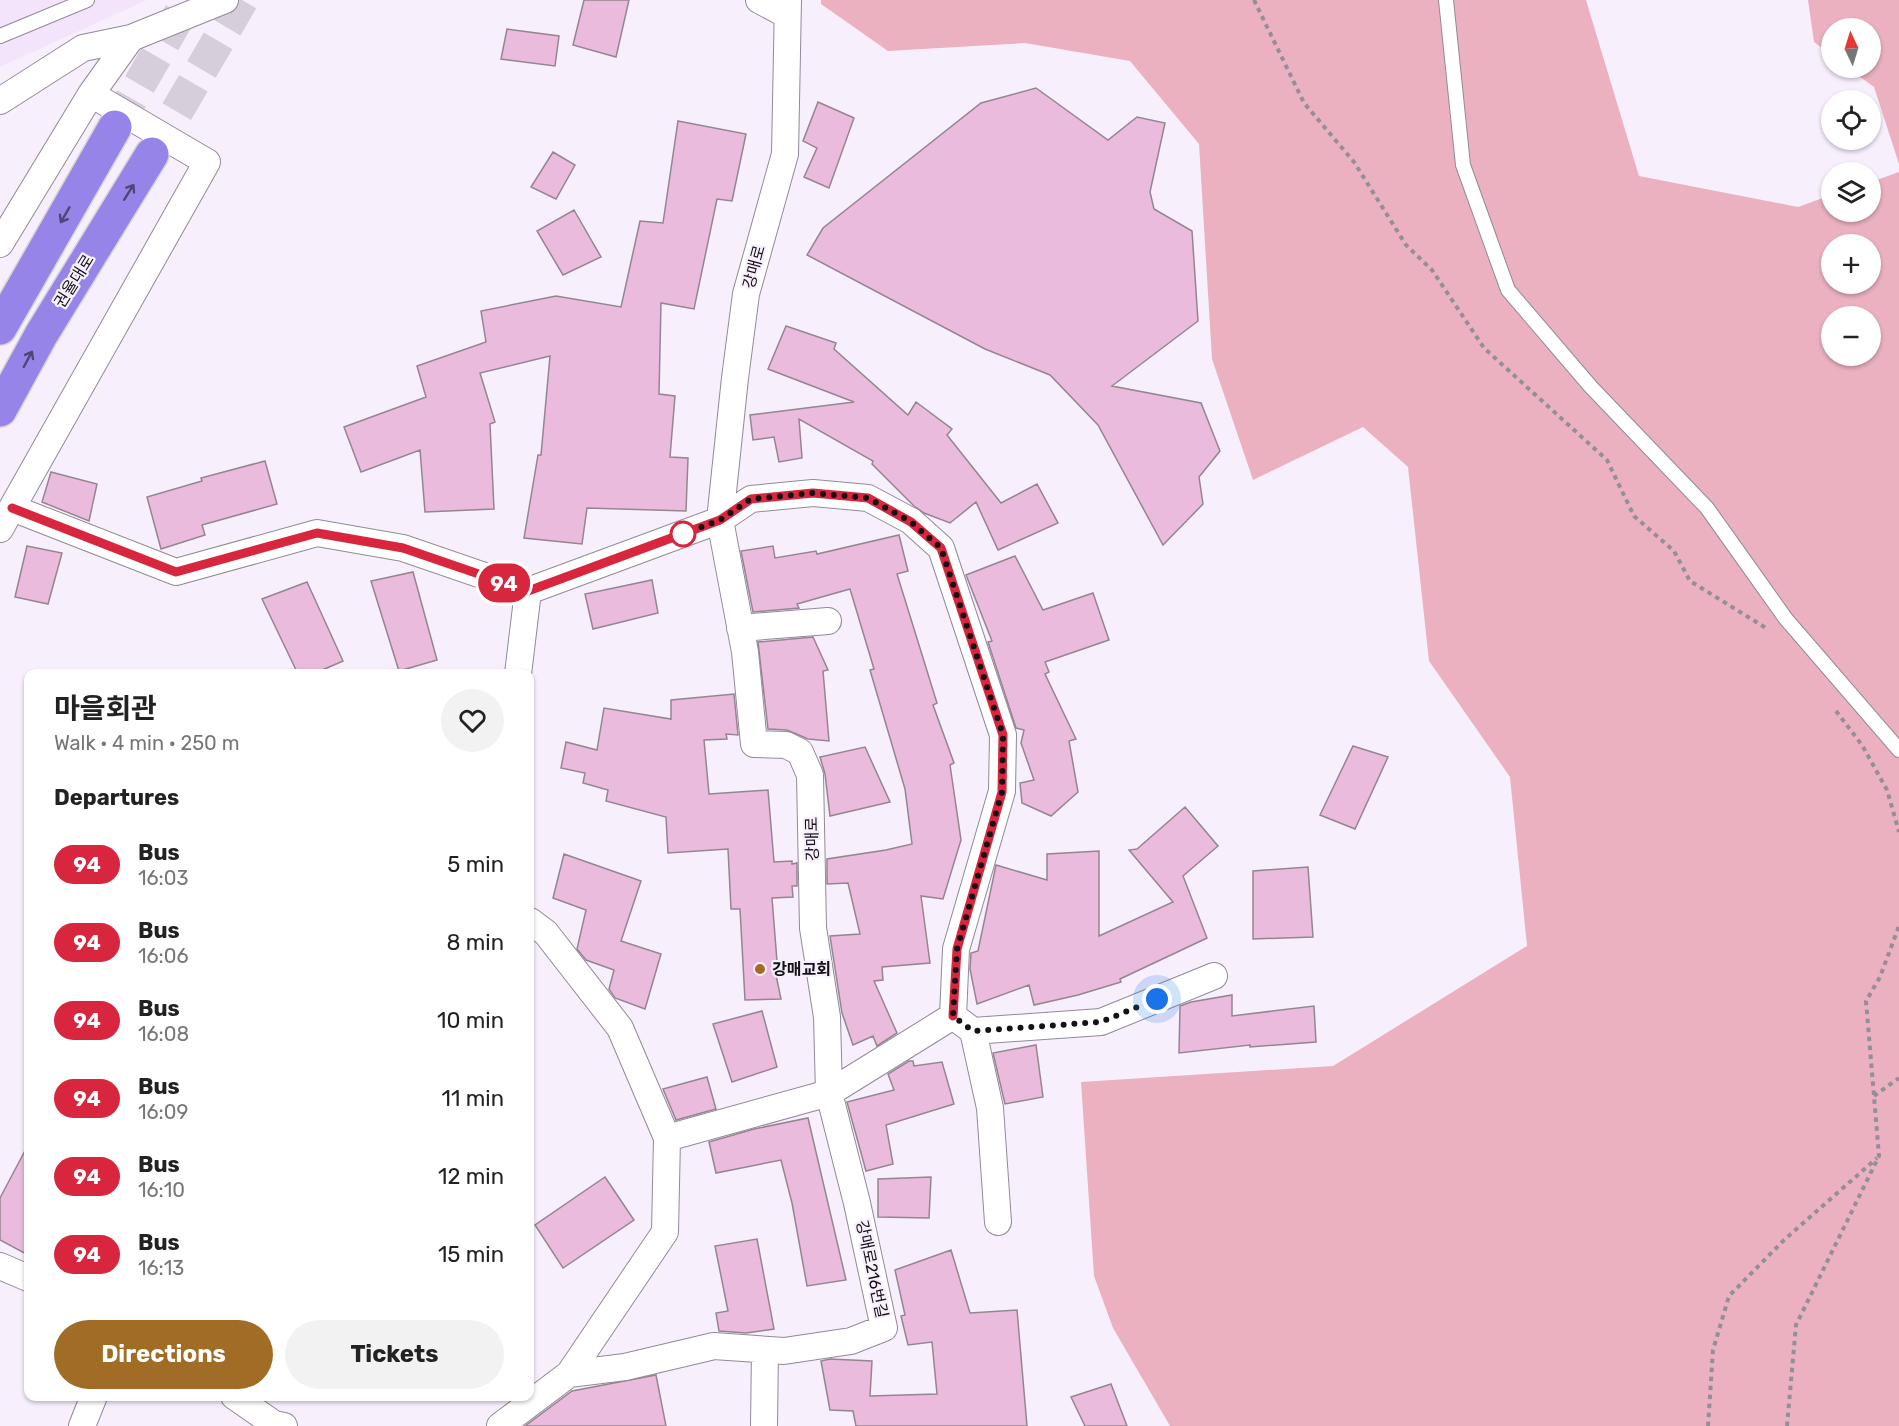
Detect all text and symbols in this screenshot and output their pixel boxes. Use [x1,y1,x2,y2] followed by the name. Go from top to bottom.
[1821,18,1881,78] north arrow
[1821,18,1881,366] map controls
[1821,90,1881,150] button: locate
[1821,162,1881,222] button: layers
[124,184,136,201] one-way arrow
[59,205,70,223] one-way arrow
[1821,234,1881,294] button: +
[739,243,769,291] street label: 강매로
[50,251,98,311] street label: 권율대로
[1821,306,1881,366] button: −
[23,350,34,368] one-way arrow
[670,521,696,547] unlabelled marker
[477,564,531,602] line badge: 94
[490,571,518,596] text: 94
[441,689,504,752] button: heart
[54,692,157,725] text: 마을회관
[54,731,239,755] text: Walk · 4 min · 250 m
[54,784,179,811] text: Departures
[802,816,822,861] street label: 강매로
[138,839,180,866] text: Bus
[447,851,504,878] text: 5 min
[73,852,101,877] text: 94
[138,866,188,890] text: 16:03
[138,917,180,944] text: Bus
[446,929,504,956] text: 8 min
[73,930,101,955] text: 94
[138,944,189,968] text: 16:06
[772,960,831,979] place label: 강매교회
[753,962,767,976] marker: 강매교회
[1142,984,1172,1014] your location
[138,995,180,1022] text: Bus
[437,1007,504,1034] text: 10 min
[73,1008,101,1033] text: 94
[138,1022,189,1046] text: 16:08
[138,1073,180,1100] text: Bus
[442,1085,504,1112] text: 11 min
[73,1086,101,1111] text: 94
[138,1100,188,1124] text: 16:09
[138,1151,180,1178] text: Bus
[438,1163,504,1190] text: 12 min
[73,1164,101,1189] text: 94
[138,1178,185,1202] text: 16:10
[852,1218,892,1320] street label: 강매로216번길
[138,1229,180,1256] text: Bus
[438,1241,504,1268] text: 15 min
[73,1242,101,1267] text: 94
[138,1256,184,1280] text: 16:13
[54,1320,273,1389] button: Directions
[285,1320,504,1389] button: Tickets

